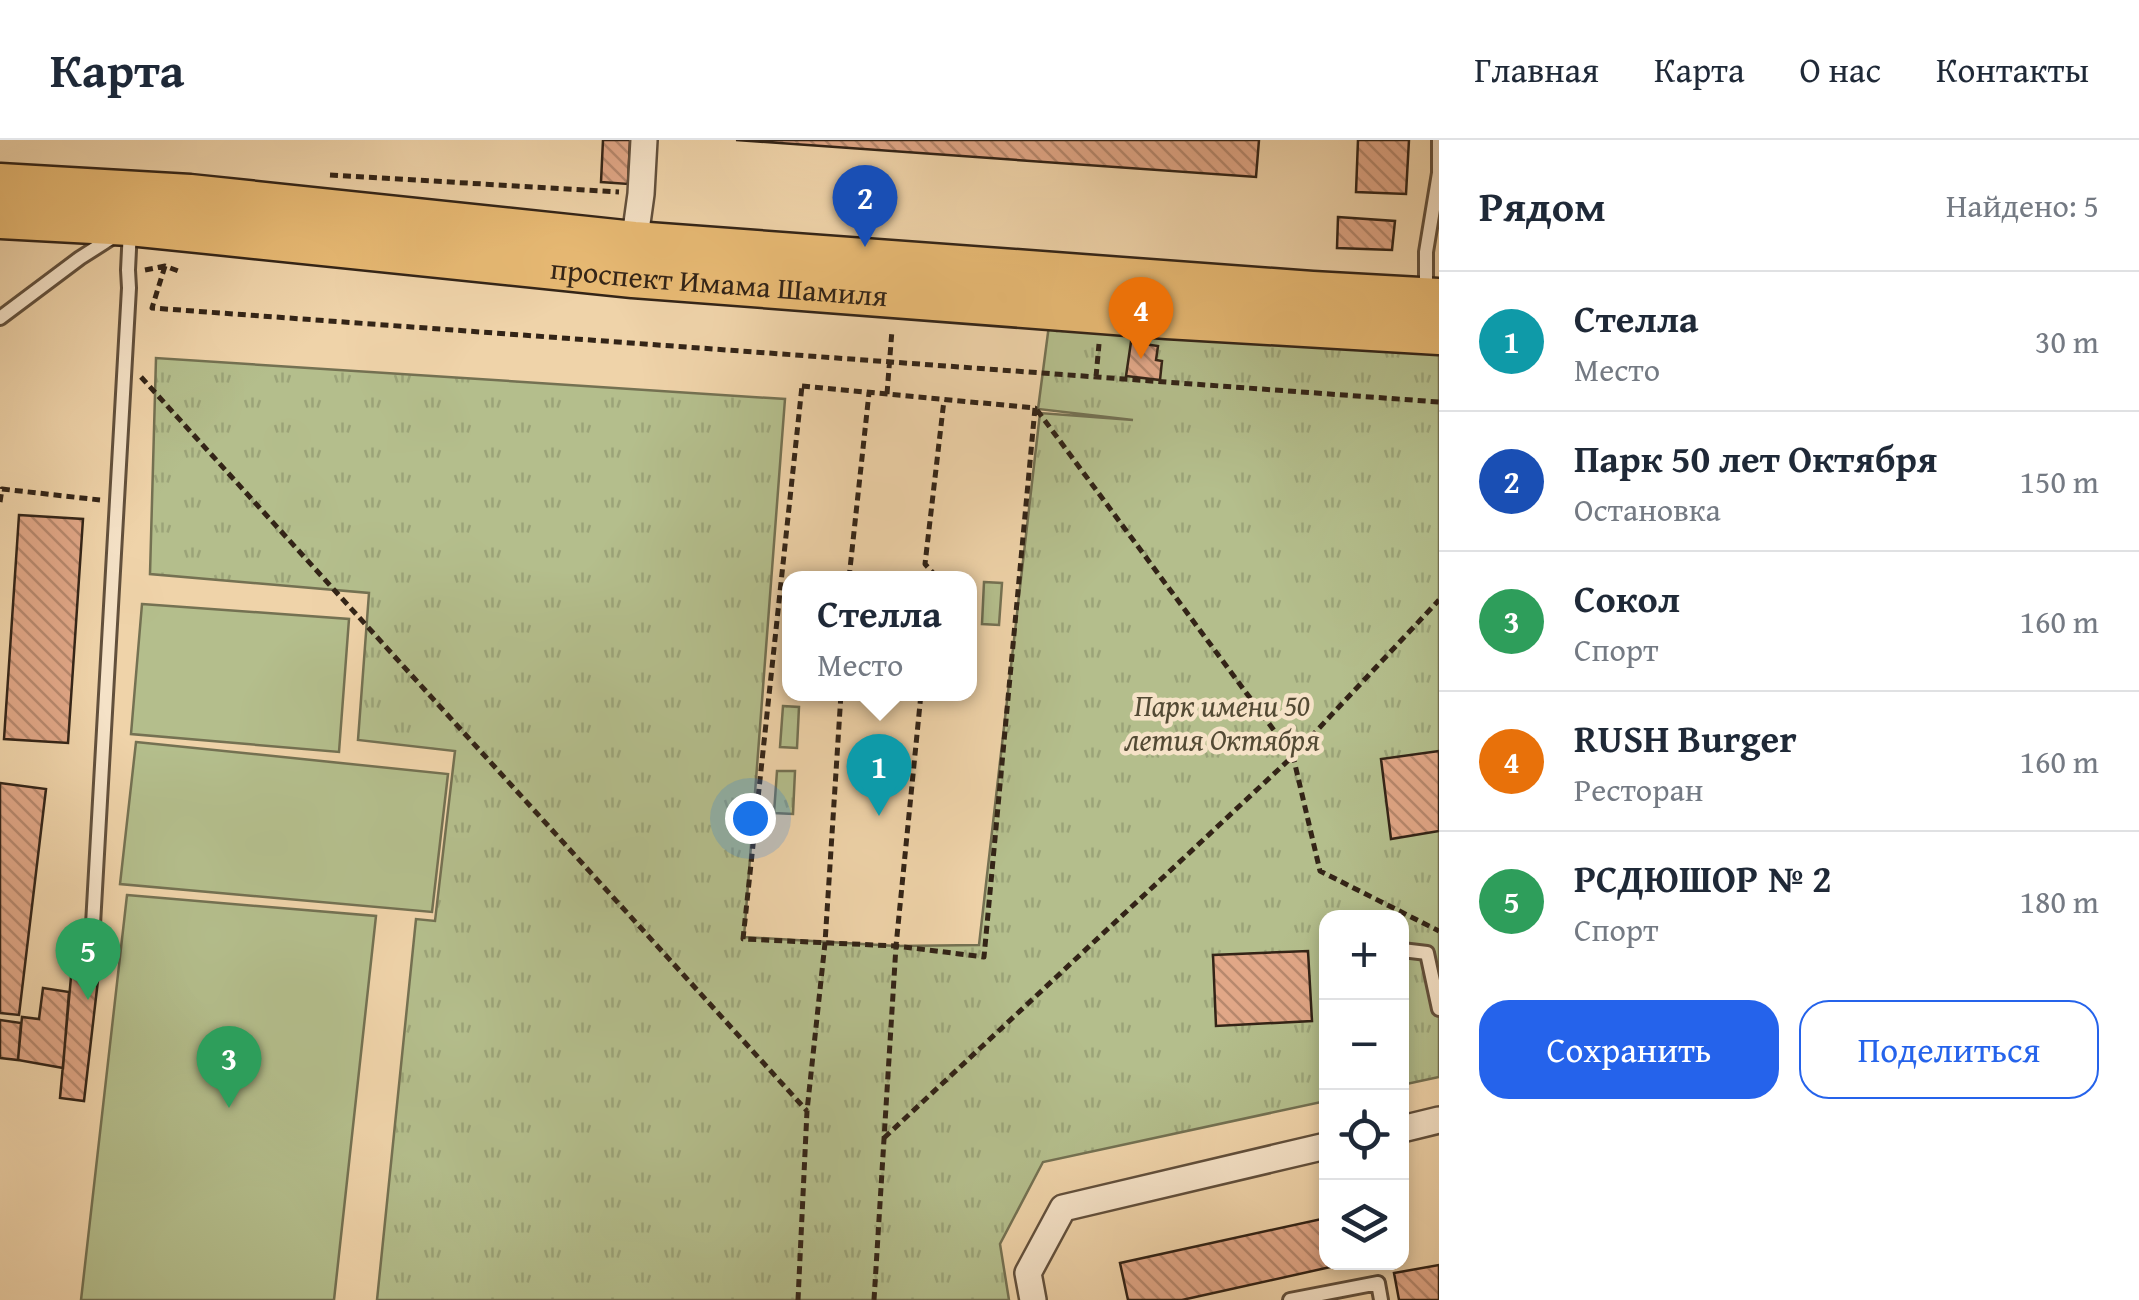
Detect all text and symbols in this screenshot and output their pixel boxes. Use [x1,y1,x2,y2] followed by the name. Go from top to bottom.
[50,34,184,105] text: Карта
[1474,44,1599,95] text: Главная
[1654,44,1745,95] text: Карта
[1800,44,1881,95] text: О нас
[1936,44,2089,95] text: Контакты
[832,164,898,247] pin: 2
[1479,175,1606,236] text: Рядом
[1946,182,2099,229] text: Найдено: 5
[548,246,889,317] street label: проспект Имама Шамиля
[1108,276,1174,359] pin: 4
[1574,290,1698,346] text: Стелла
[1503,318,1520,365] text: 1
[2035,318,2099,365] text: 30 m
[1574,346,1660,393] text: Место
[1574,430,1937,486] text: Парк 50 лет Октября
[1503,458,1520,505] text: 2
[2020,458,2099,505] text: 150 m
[1574,486,1721,533] text: Остановка
[1574,570,1680,626] text: Сокол
[782,571,977,701] popup
[817,585,942,641] text: Стелла
[1503,598,1520,645] text: 3
[2020,598,2099,645] text: 160 m
[1574,626,1658,673] text: Спорт
[817,641,903,688] text: Место
[1124,683,1320,761] park label: Парк имени 50 летия Октября
[1574,710,1797,766] text: RUSH Burger
[846,734,912,816] pin: 1
[1503,738,1520,785] text: 4
[2020,738,2099,785] text: 160 m
[1574,766,1703,813] text: Ресторан
[725,793,776,844] your location
[1574,850,1832,906] text: РСДЮШОР № 2
[1503,878,1520,925] text: 5
[2020,878,2099,925] text: 180 m
[1574,906,1658,953] text: Спорт
[1319,910,1409,1270] map controls
[1319,910,1409,1000] button: +
[56,918,120,1000] pin: 5
[1319,1000,1409,1090] button: −
[1479,1000,1779,1099] button: Сохранить
[1799,1000,2099,1099] button: Поделиться
[196,1026,262,1108] pin: 3
[1319,1090,1409,1180] button: locate
[1319,1180,1409,1270] button: layers

